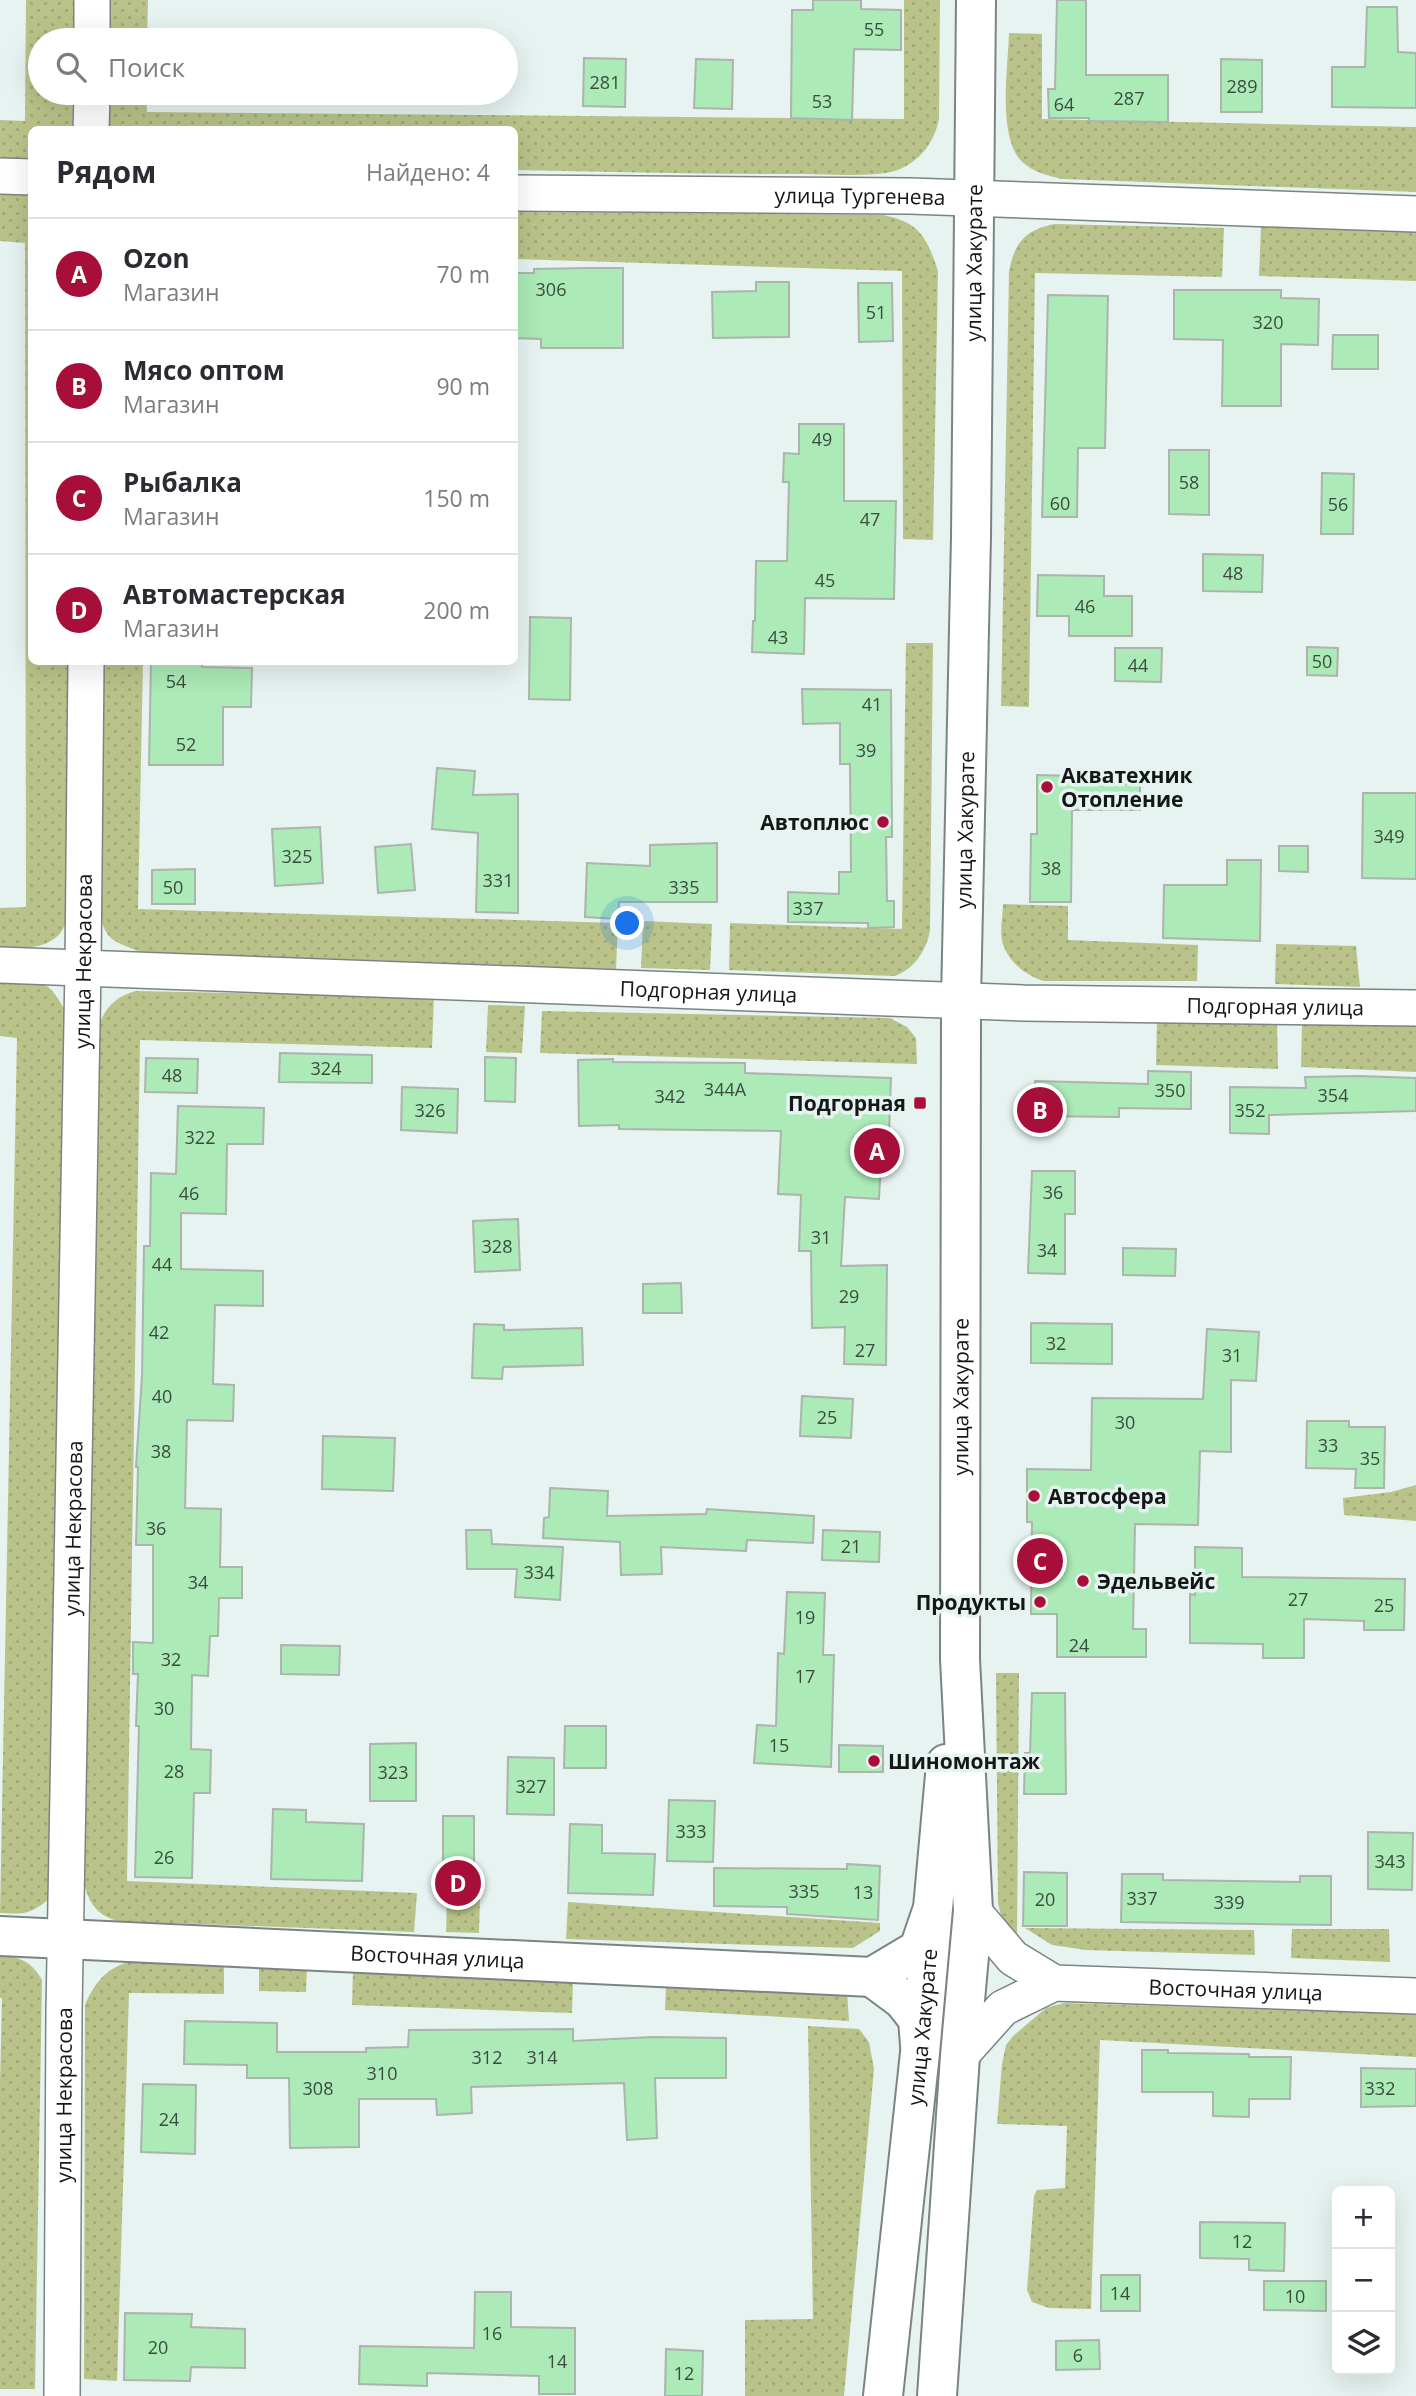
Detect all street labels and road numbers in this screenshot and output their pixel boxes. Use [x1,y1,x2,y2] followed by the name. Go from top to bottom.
[774,181,946,211] street label: улица Тургенева
[959,184,988,342] street label: улица Хакурате
[949,751,980,909] street label: улица Хакурате
[68,873,98,1049] street label: улица Некрасова
[619,974,798,1009] street label: Подгорная улица
[1186,991,1364,1021] street label: Подгорная улица
[946,1318,975,1476] street label: улица Хакурате
[57,1440,88,1616] street label: улица Некрасова
[350,1938,525,1975] street label: Восточная улица
[900,1947,943,2107] street label: улица Хакурате
[1148,1972,1323,2007] street label: Восточная улица
[49,2007,78,2183] street label: улица Некрасова

